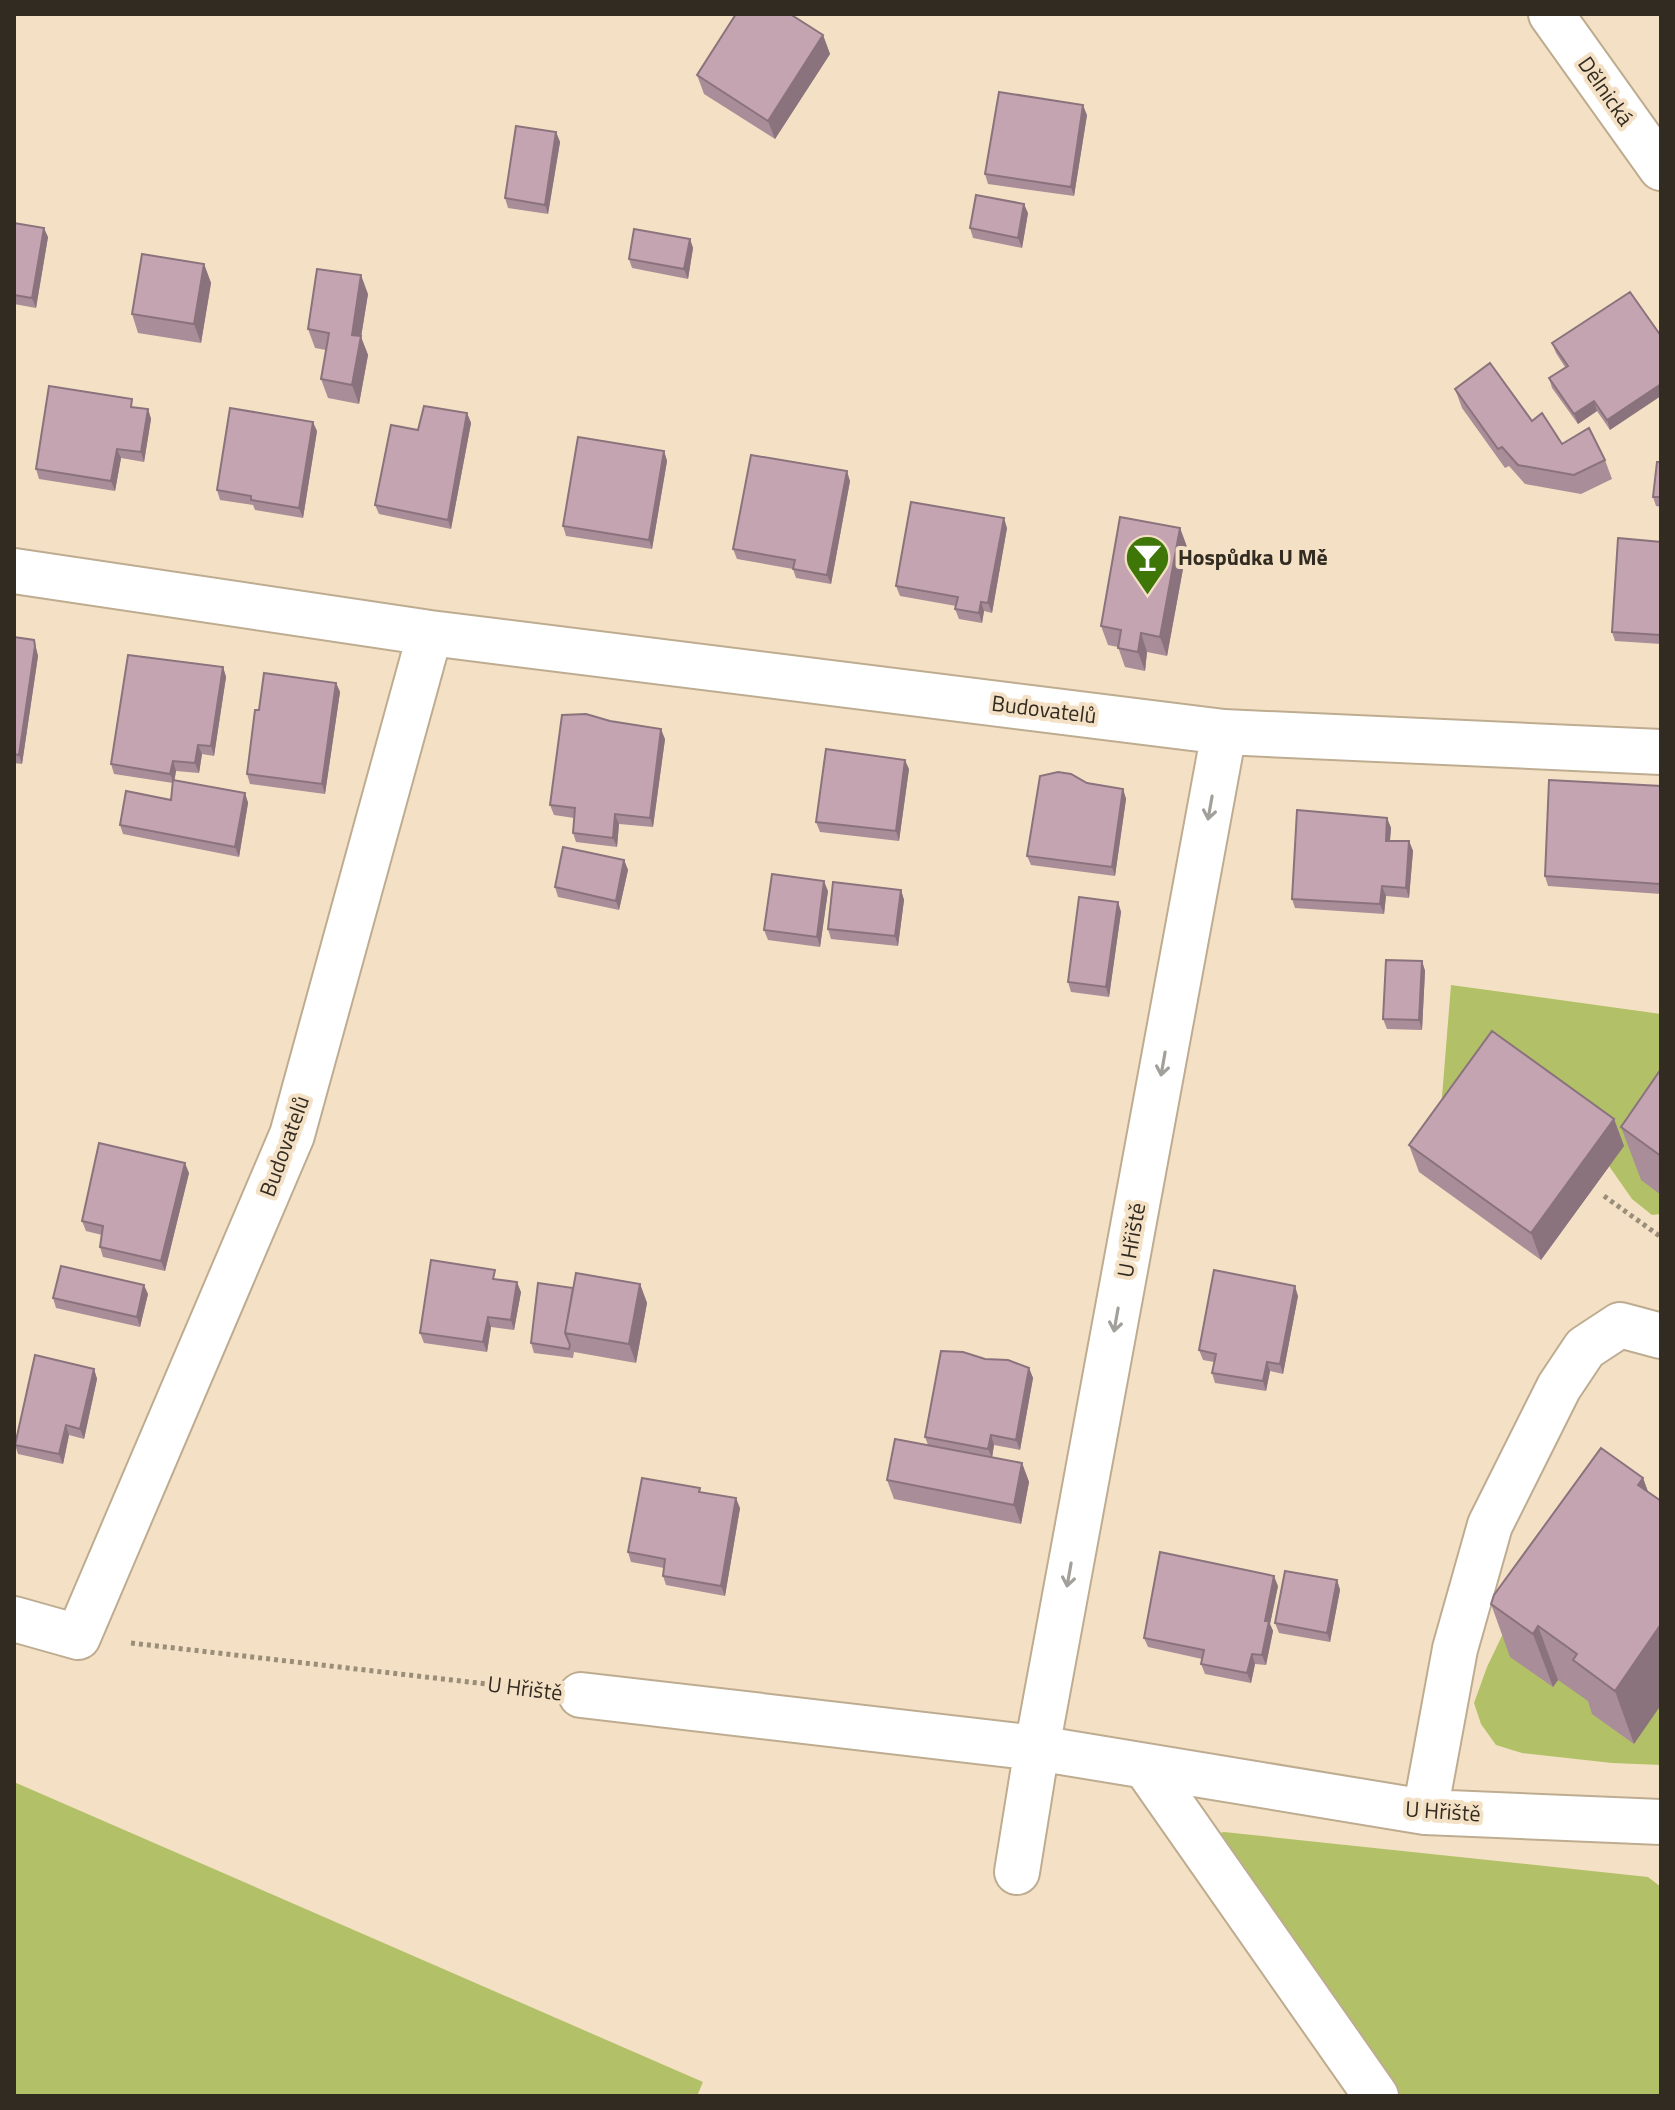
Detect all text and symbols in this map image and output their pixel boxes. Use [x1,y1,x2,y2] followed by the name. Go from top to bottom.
[1570,49,1642,133] street label: Dělnická
[1123,533,1171,596] bar icon: Hospůdka U Mě
[1178,540,1328,574] place label: Hospůdka U Mě
[990,686,1098,732] street label: Budovatelů
[1202,795,1217,820] one-way arrow
[1155,1051,1170,1076] one-way arrow
[250,1091,318,1201] street label: Budovatelů
[1108,1200,1154,1280] street label: U Hřiště
[1108,1306,1123,1332] one-way arrow
[1061,1562,1076,1588] one-way arrow
[486,1667,564,1709] street label: U Hřiště
[1404,1791,1482,1831] street label: U Hřiště

